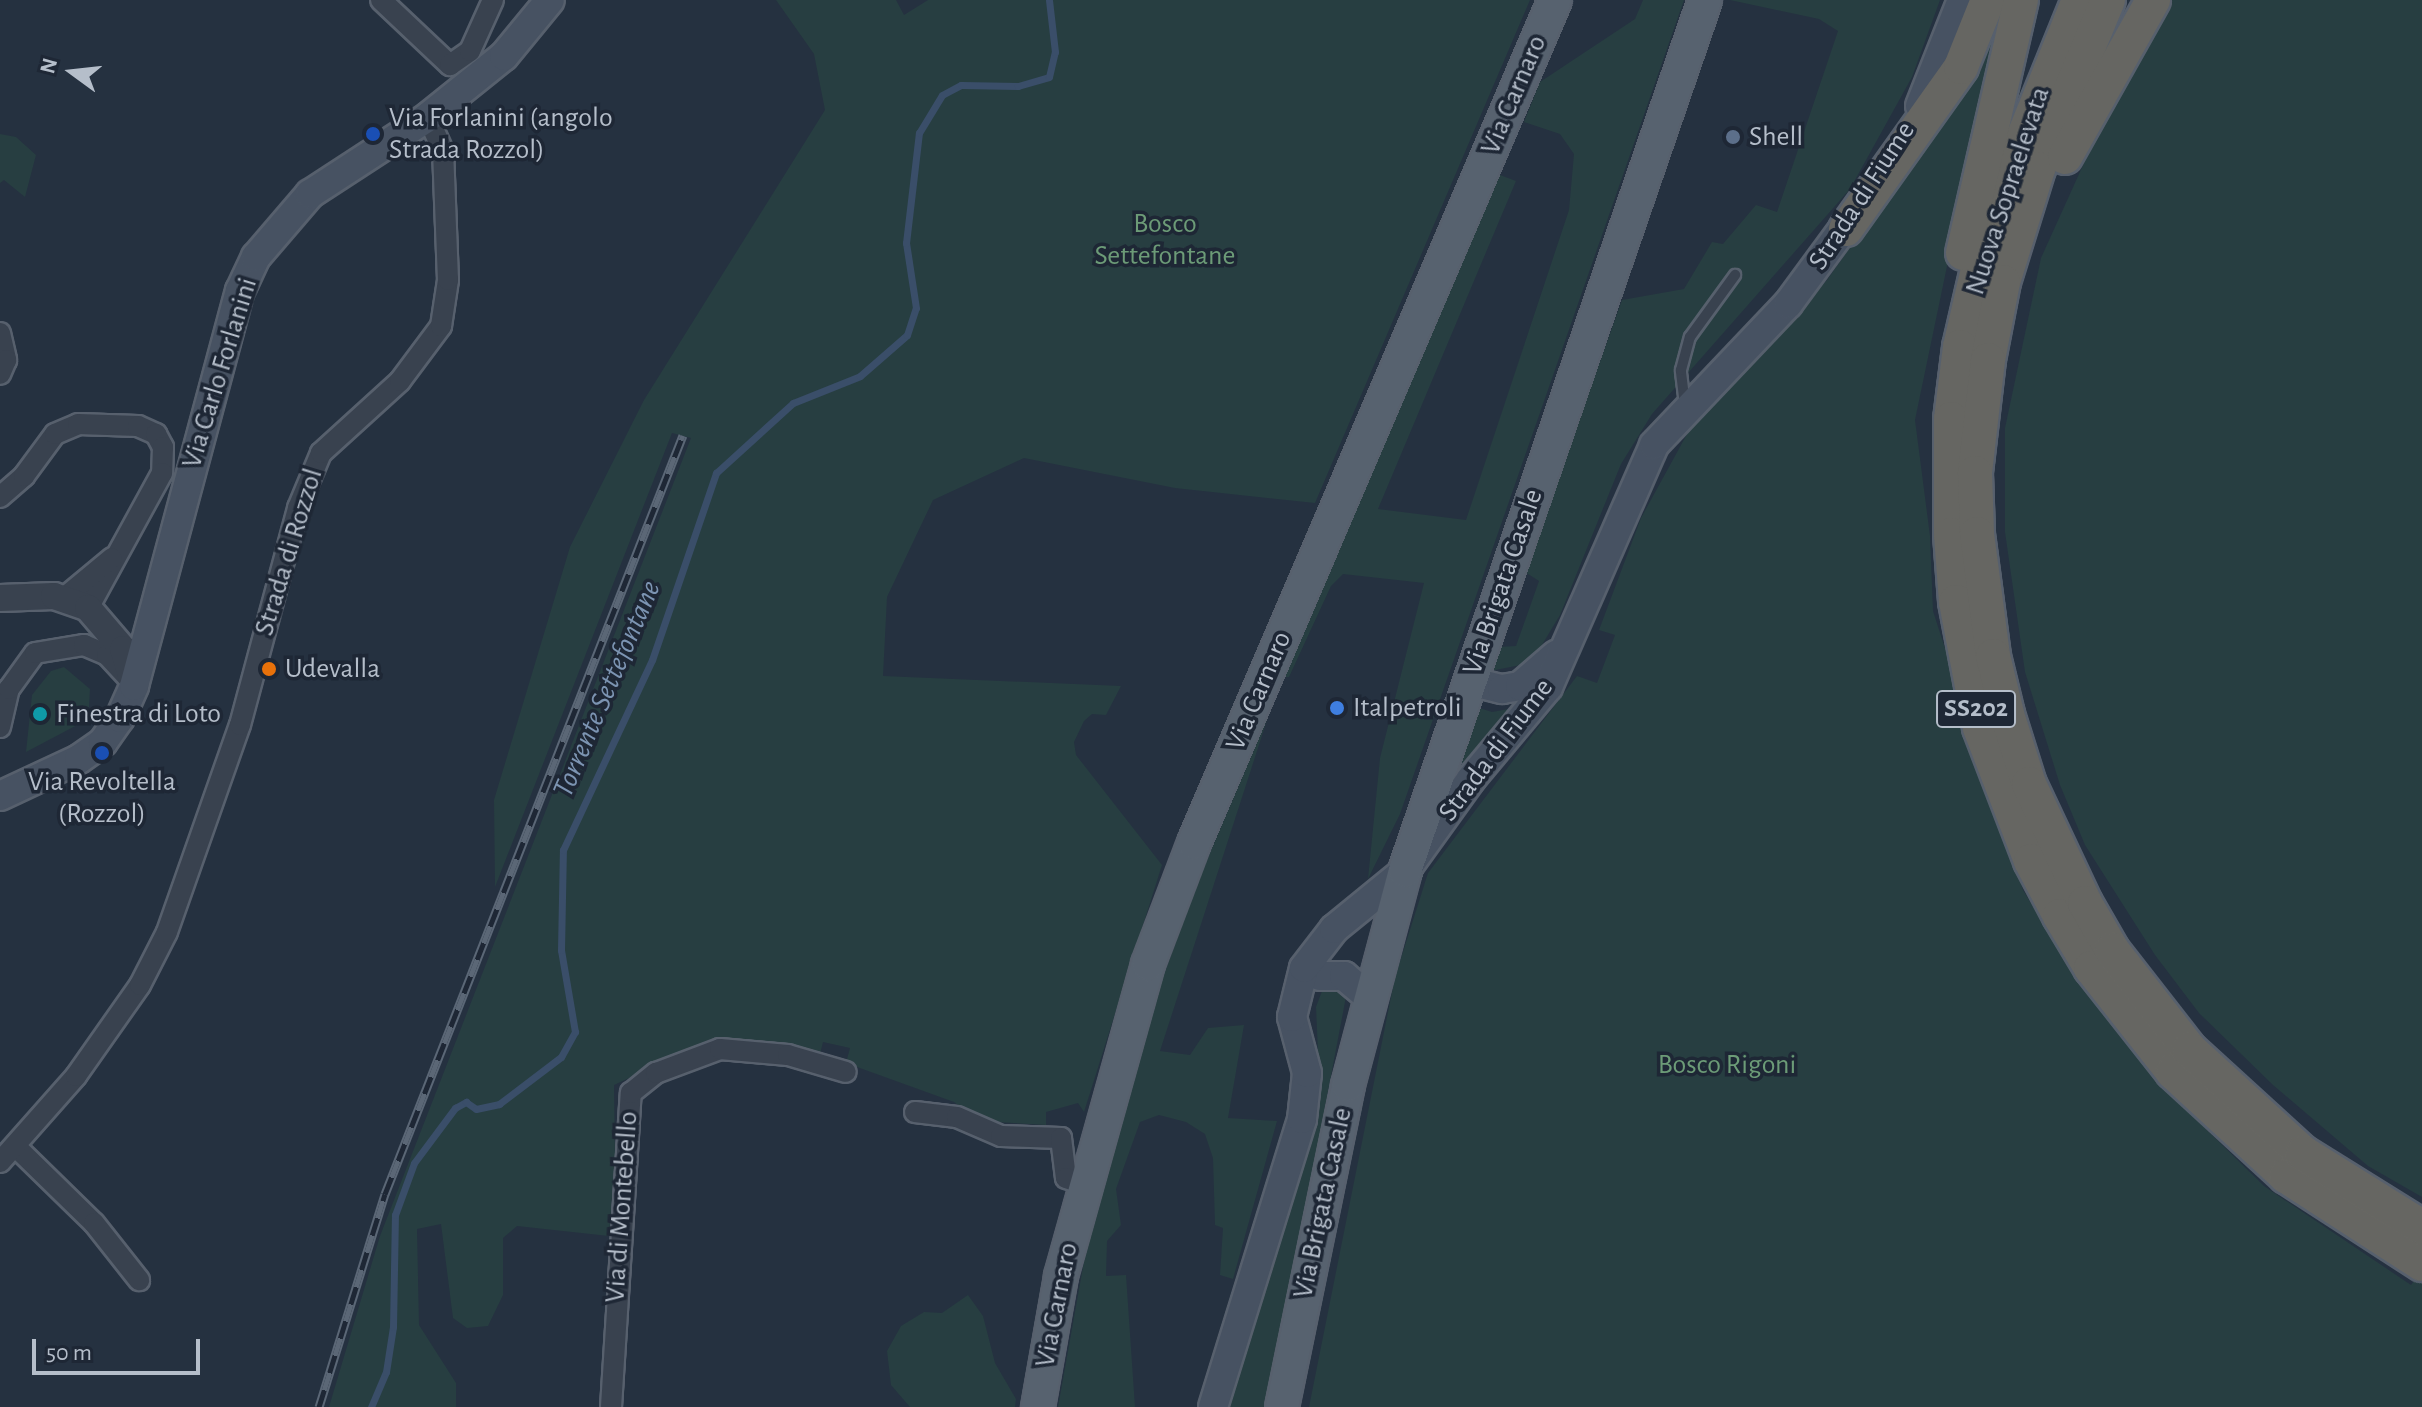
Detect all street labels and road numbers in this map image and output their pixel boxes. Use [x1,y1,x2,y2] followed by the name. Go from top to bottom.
[1474,30,1554,160] street label: Via Carnaro
[1959,83,2057,299] street label: Nuova Sopraelevata
[1802,116,1922,276] street label: Strada di Fiume
[175,274,265,472] street label: Via Carlo Forlanini
[248,464,330,640] street label: Strada di Rozzol
[1456,485,1550,679] street label: Via Brigata Casale
[1219,626,1299,756] street label: Via Carnaro
[1431,672,1561,828] street label: Strada di Fiume
[1936,687,2016,731] road number: SS202
[1286,1105,1360,1301] street label: Via Brigata Casale
[599,1110,645,1304] street label: Via di Montebello
[1028,1240,1086,1370] street label: Via Carnaro

